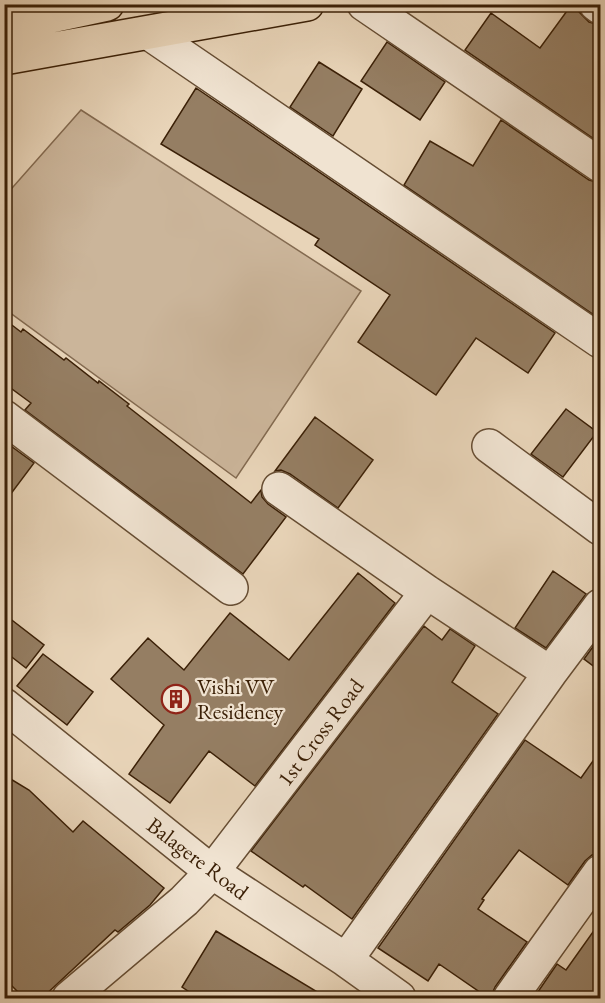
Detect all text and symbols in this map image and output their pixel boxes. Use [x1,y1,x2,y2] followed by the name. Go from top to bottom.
[197,672,284,726] place label: Vishi VV Residency
[270,672,371,792] street label: 1st Cross Road
[160,683,192,715] building icon: Vishi VV Residency
[141,811,255,907] street label: Balagere Road

